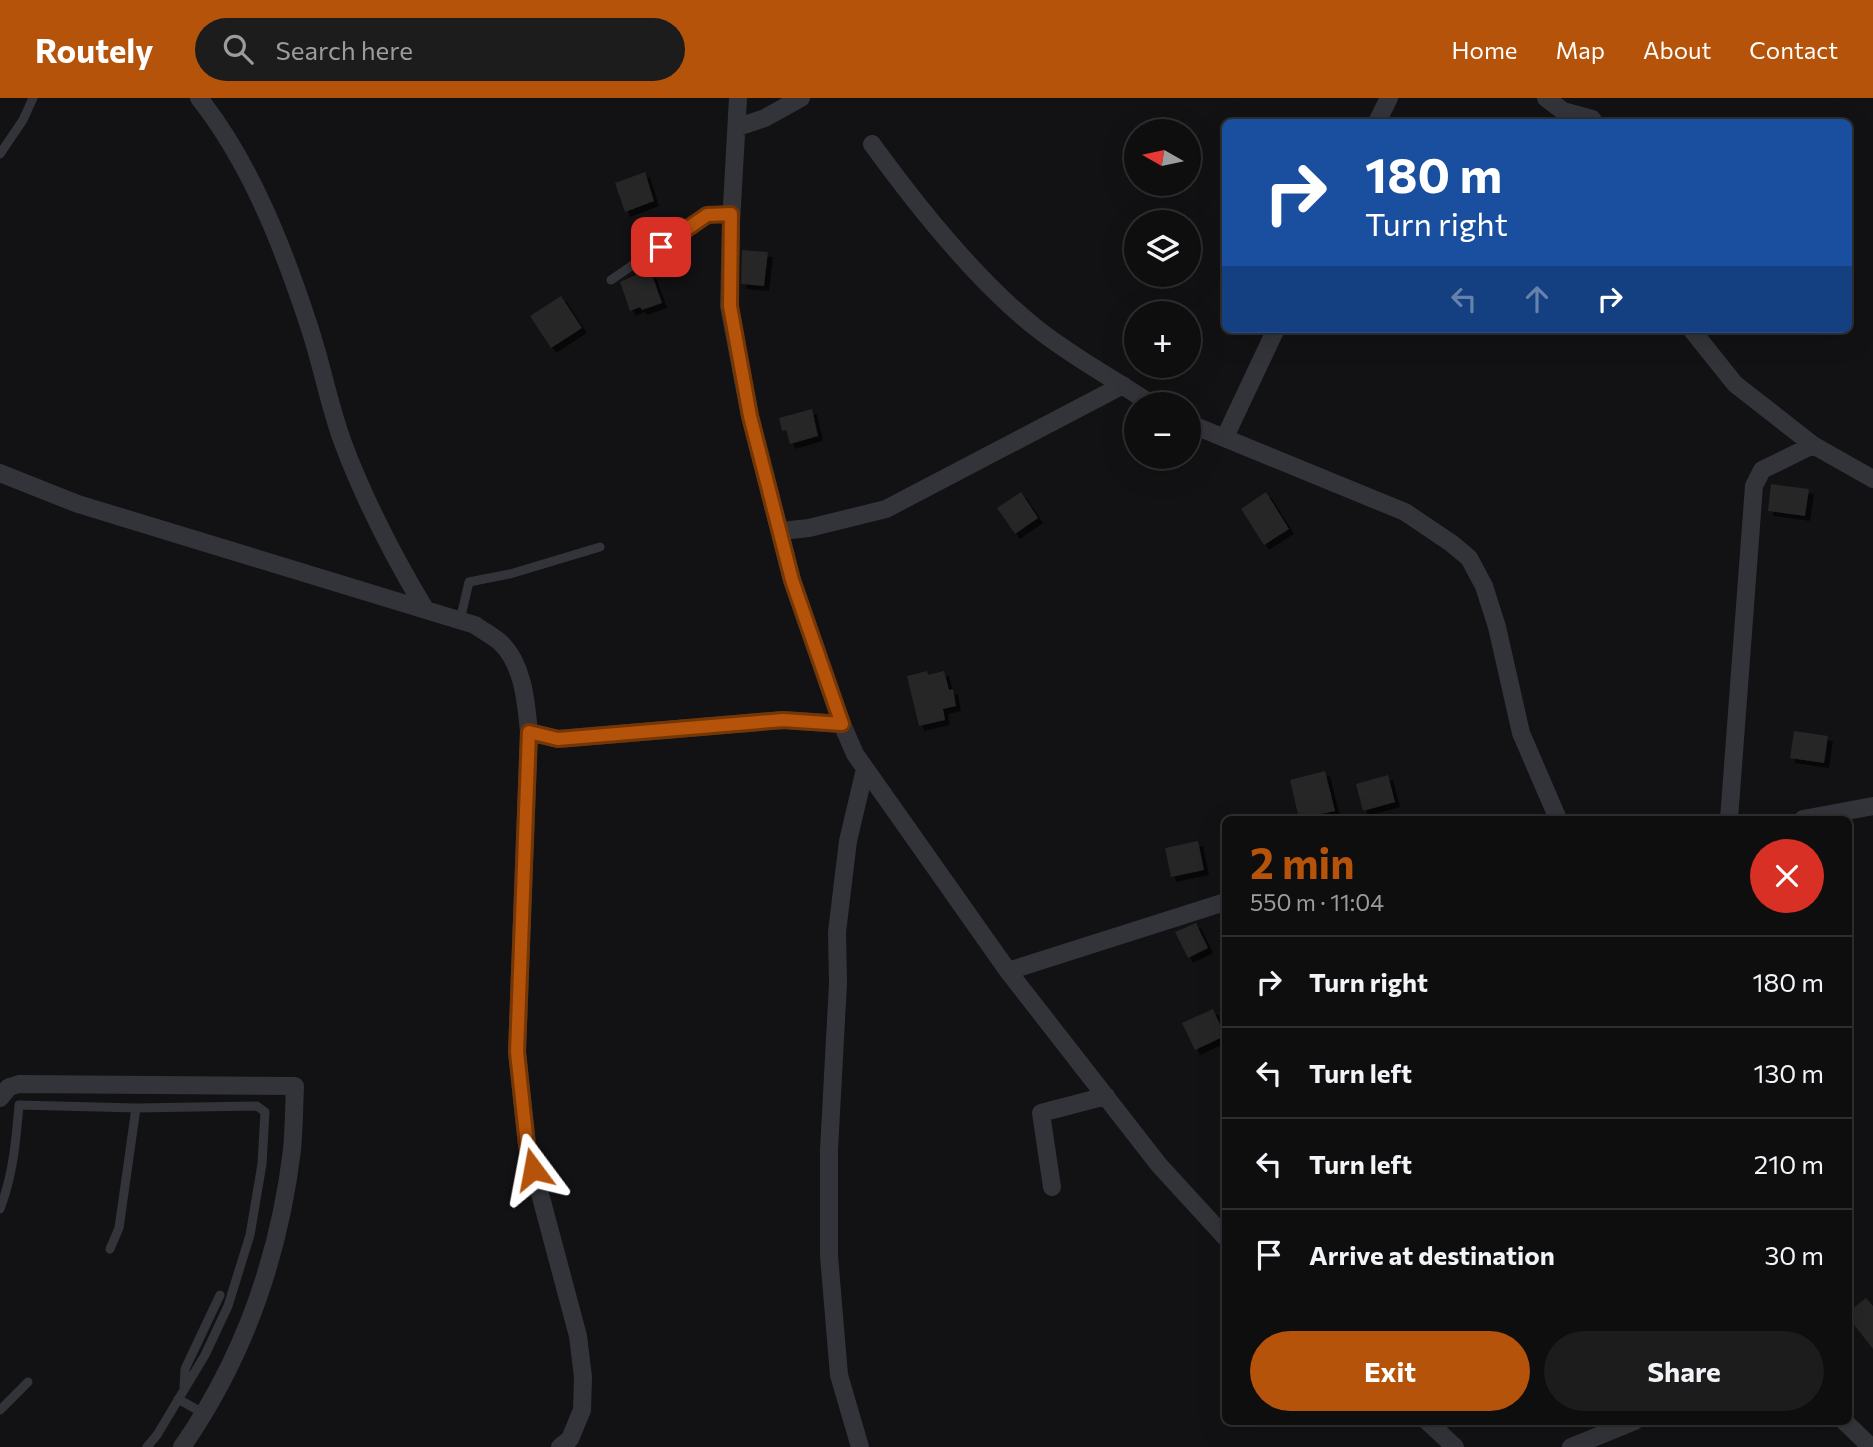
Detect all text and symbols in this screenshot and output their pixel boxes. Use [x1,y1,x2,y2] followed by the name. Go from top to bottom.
[195,18,685,81] search box
[35,29,153,70] text: Routely
[219,30,257,68] icon: search
[275,34,413,65] text: Search here
[1452,35,1518,64] text: Home
[1556,35,1605,64] text: Map
[1643,35,1711,64] text: About
[1749,35,1838,64] text: Contact
[1124,119,1200,196] north arrow
[1124,119,1201,469] map controls
[1365,143,1502,203] text: 180 m
[1250,147,1341,238] icon: right
[1365,203,1508,243] text: Turn right
[1124,210,1201,287] button: layers
[631,217,691,277] pin
[642,228,680,266] icon: arrive
[1445,280,1483,318] icon: left
[1518,280,1556,318] icon: ahead
[1591,280,1629,318] icon: right
[1124,301,1201,378] button: +
[1124,392,1201,469] button: −
[1250,836,1355,888] text: 2 min
[1750,839,1824,913] button: close
[1250,888,1384,916] text: 550 m · 11:04
[1250,963,1288,1001] icon: right
[1309,966,1428,997] text: Turn right
[1752,966,1824,997] text: 180 m
[1250,1054,1288,1092] icon: left
[1309,1057,1412,1088] text: Turn left
[1753,1057,1824,1088] text: 130 m
[496,1132,570,1206] position arrow
[1250,1145,1288,1183] icon: left
[1309,1148,1412,1179] text: Turn left
[1754,1148,1824,1179] text: 210 m
[1250,1236,1288,1274] icon: arrive
[1309,1239,1555,1270] text: Arrive at destination
[1765,1239,1824,1270] text: 30 m
[1250,1331,1530,1411] button: Exit
[1544,1331,1824,1411] button: Share

